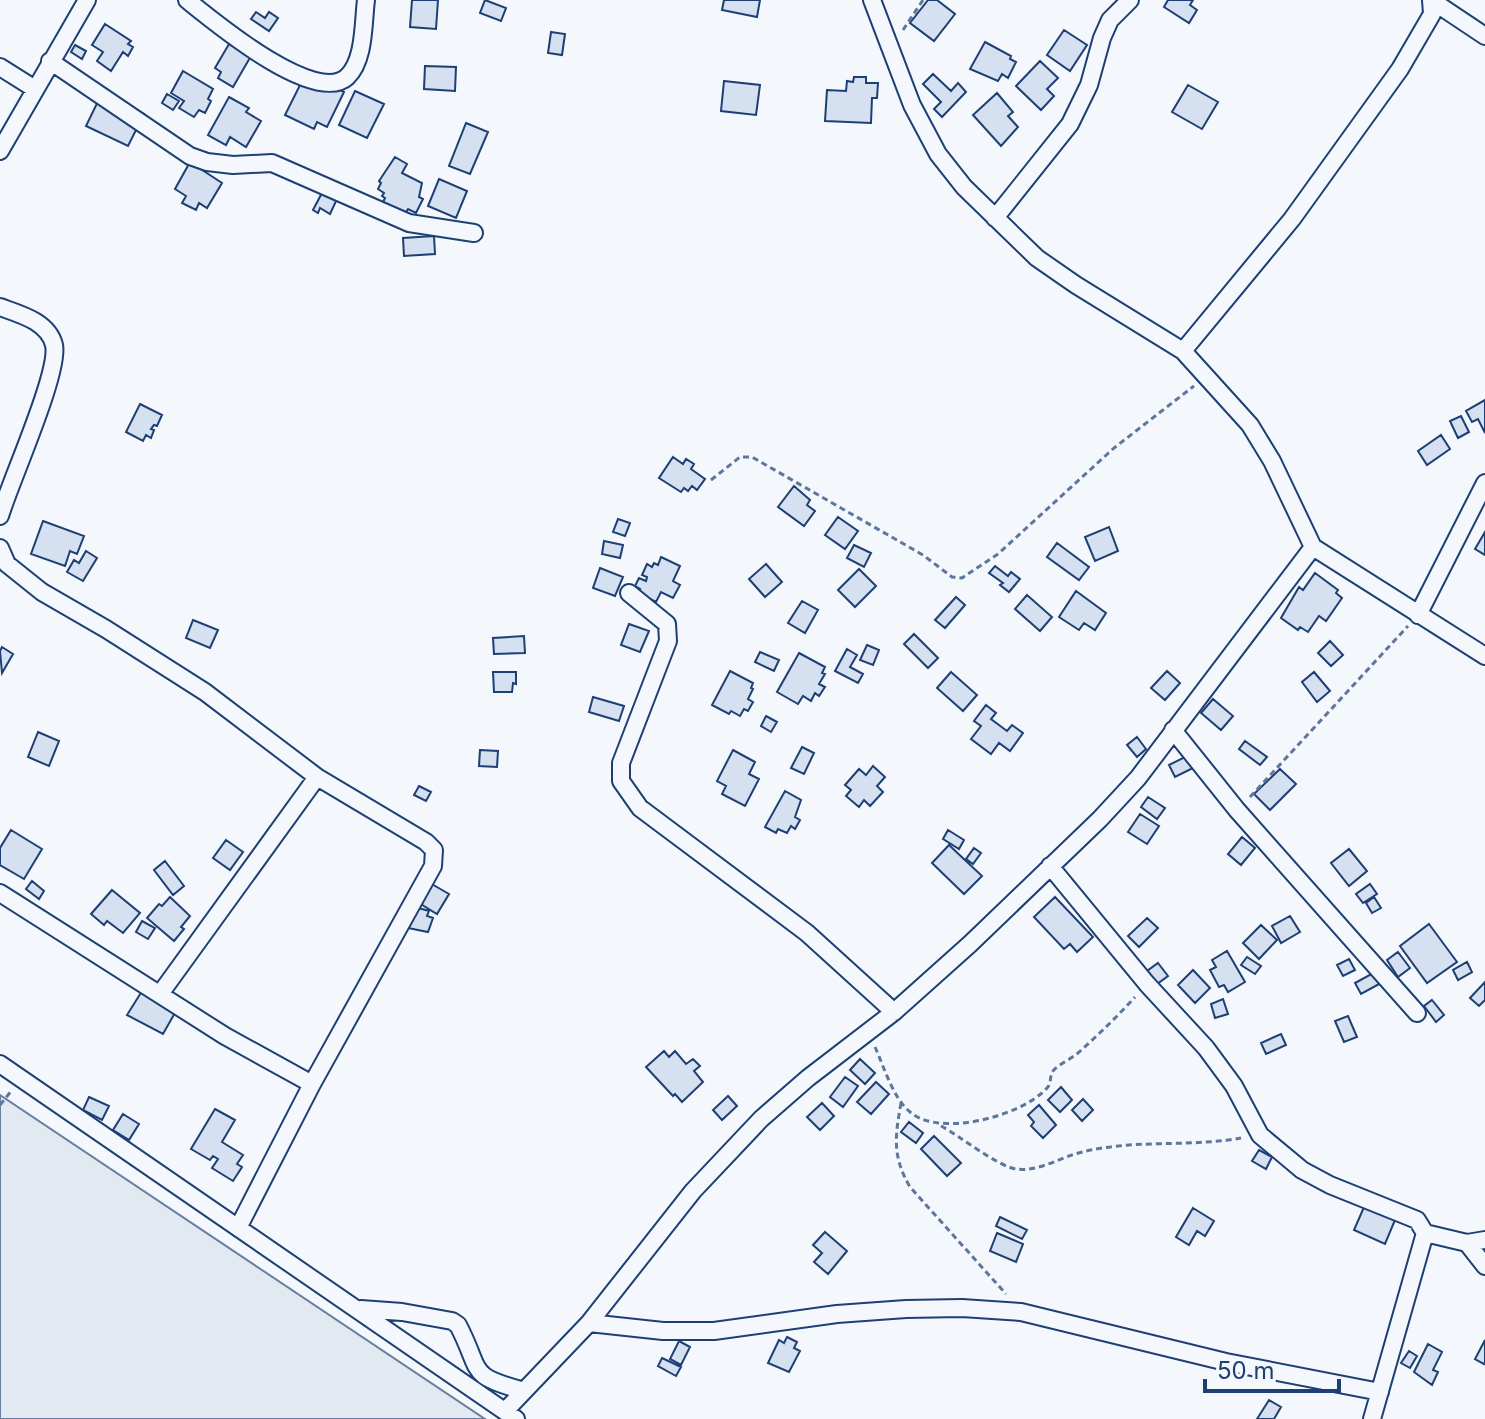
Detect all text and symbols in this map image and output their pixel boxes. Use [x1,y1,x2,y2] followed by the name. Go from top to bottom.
[1205,1343,1339,1393] scale bar
[1217,1356,1275,1385] text: 50 m

